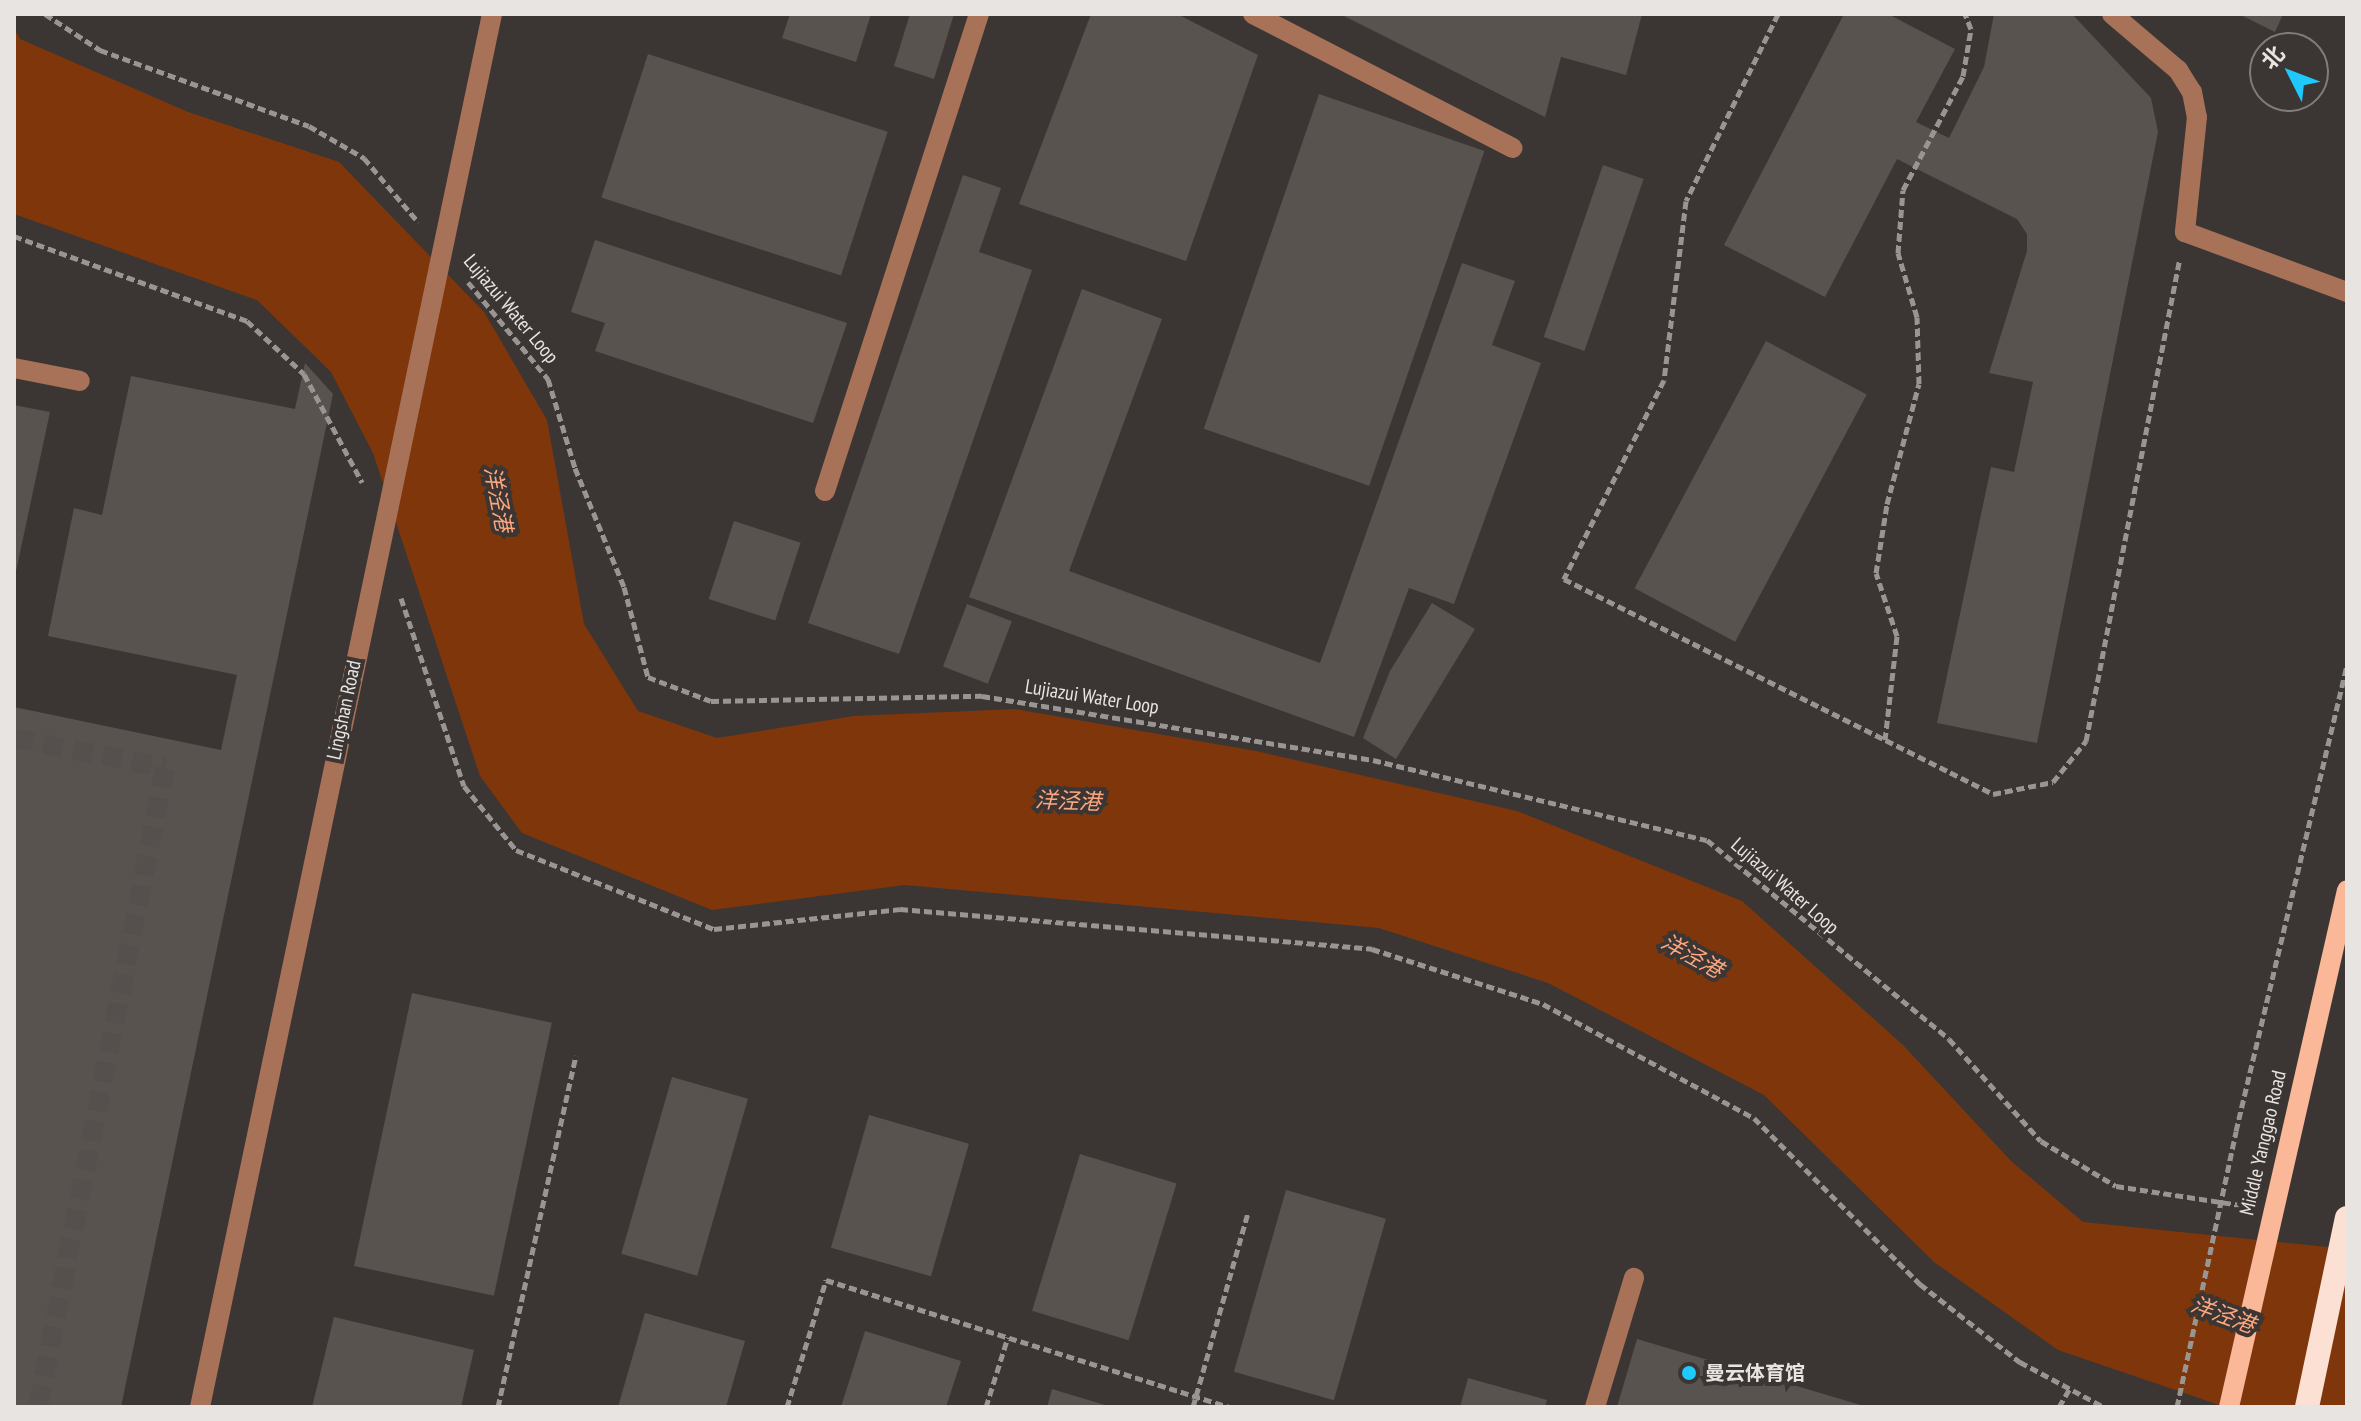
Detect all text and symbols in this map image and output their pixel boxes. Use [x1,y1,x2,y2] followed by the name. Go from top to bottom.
[2249,32,2329,112] north arrow
[2255,40,2290,75] text: 北
[458,249,564,369] street label: Lujiazui Water Loop
[479,464,517,534] water label: 洋泾港
[322,658,366,762] street label: Lingshan Road
[1023,675,1161,719] street label: Lujiazui Water Loop
[1035,787,1101,815] water label: 洋泾港
[1726,833,1844,939] street label: Lujiazui Water Loop
[1657,928,1727,984] water label: 洋泾港
[2235,1068,2291,1218] street label: Middle Yanggao Road
[2187,1291,2259,1339] water label: 洋泾港
[1705,1361,1805,1385] place label: 曼云体育馆
[1680,1364,1698,1382] marker: 曼云体育馆

